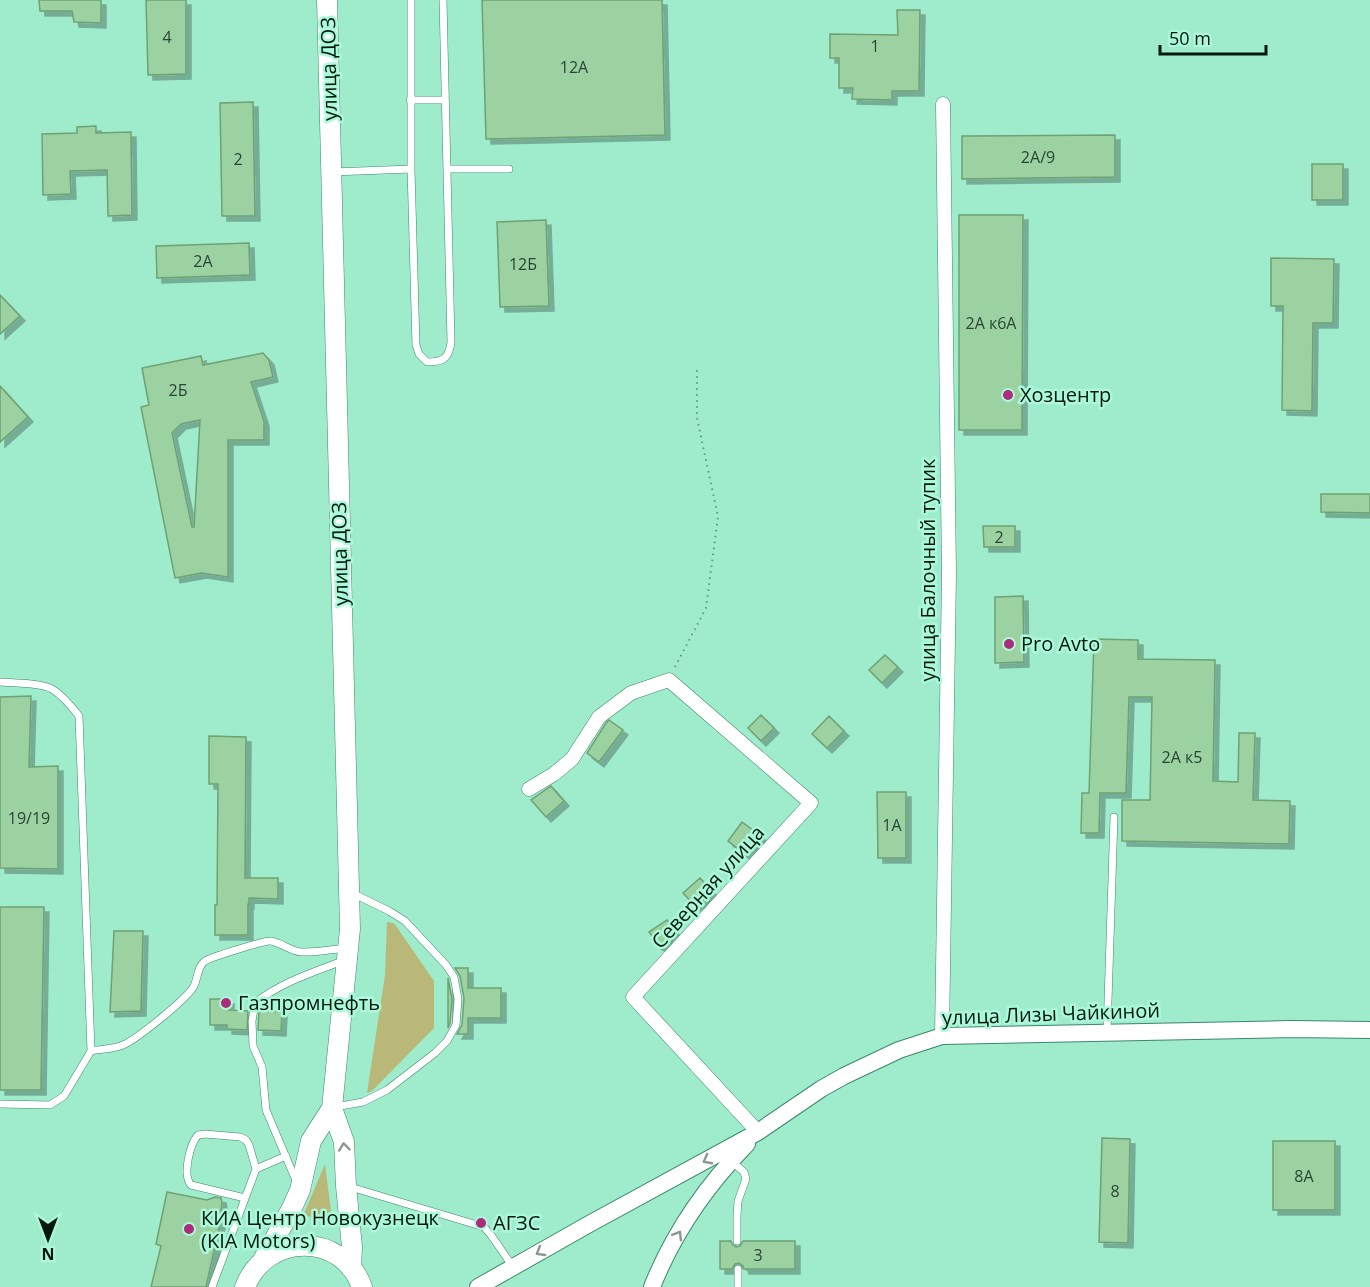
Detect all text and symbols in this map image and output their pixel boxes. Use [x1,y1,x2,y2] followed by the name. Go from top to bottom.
[314,17,343,121] street label: улица ДОЗ
[1160,18,1266,56] scale bar
[162,26,172,48] house number: 4
[1169,26,1211,50] text: 50 m
[870,35,880,57] house number: 1
[560,56,589,78] house number: 12А
[1021,146,1055,168] house number: 2А/9
[233,148,243,170] house number: 2
[193,250,214,272] house number: 2А
[509,253,537,275] house number: 12Б
[966,312,1017,334] house number: 2А к6А
[169,379,187,401] house number: 2Б
[1020,381,1111,408] place label: Хозцентр
[1001,388,1015,402] marker: Хозцентр
[914,458,941,681] street label: улица Балочный тупик
[325,502,354,606] street label: улица ДОЗ
[994,526,1004,548] house number: 2
[1021,630,1100,657] place label: Pro Аvto
[1002,637,1016,651] marker: Pro Аvto
[1162,746,1202,768] house number: 2А к5
[8,807,50,829] house number: 19/19
[882,814,903,836] house number: 1А
[645,819,770,954] street label: Северная улица
[238,989,380,1016] place label: Газпромнефть
[219,996,233,1010] marker: Газпромнефть
[941,996,1160,1031] street label: улица Лизы Чайкиной
[338,1142,350,1152] one-way arrow
[702,1153,713,1164] one-way arrow
[1294,1165,1315,1187] house number: 8А
[1110,1180,1120,1202] house number: 8
[201,1204,439,1254] place label: КИА Центр Новокузнецк (KIA Motors)
[18,1209,78,1269] north arrow
[493,1209,540,1236] place label: АГЗС
[474,1216,488,1230] marker: АГЗС
[182,1222,196,1236] marker: КИА Центр Новокузнецк (KIA Motors)
[670,1231,682,1241] one-way arrow
[41,1243,55,1265] text: N
[536,1244,546,1256] one-way arrow
[753,1244,763,1266] house number: 3

